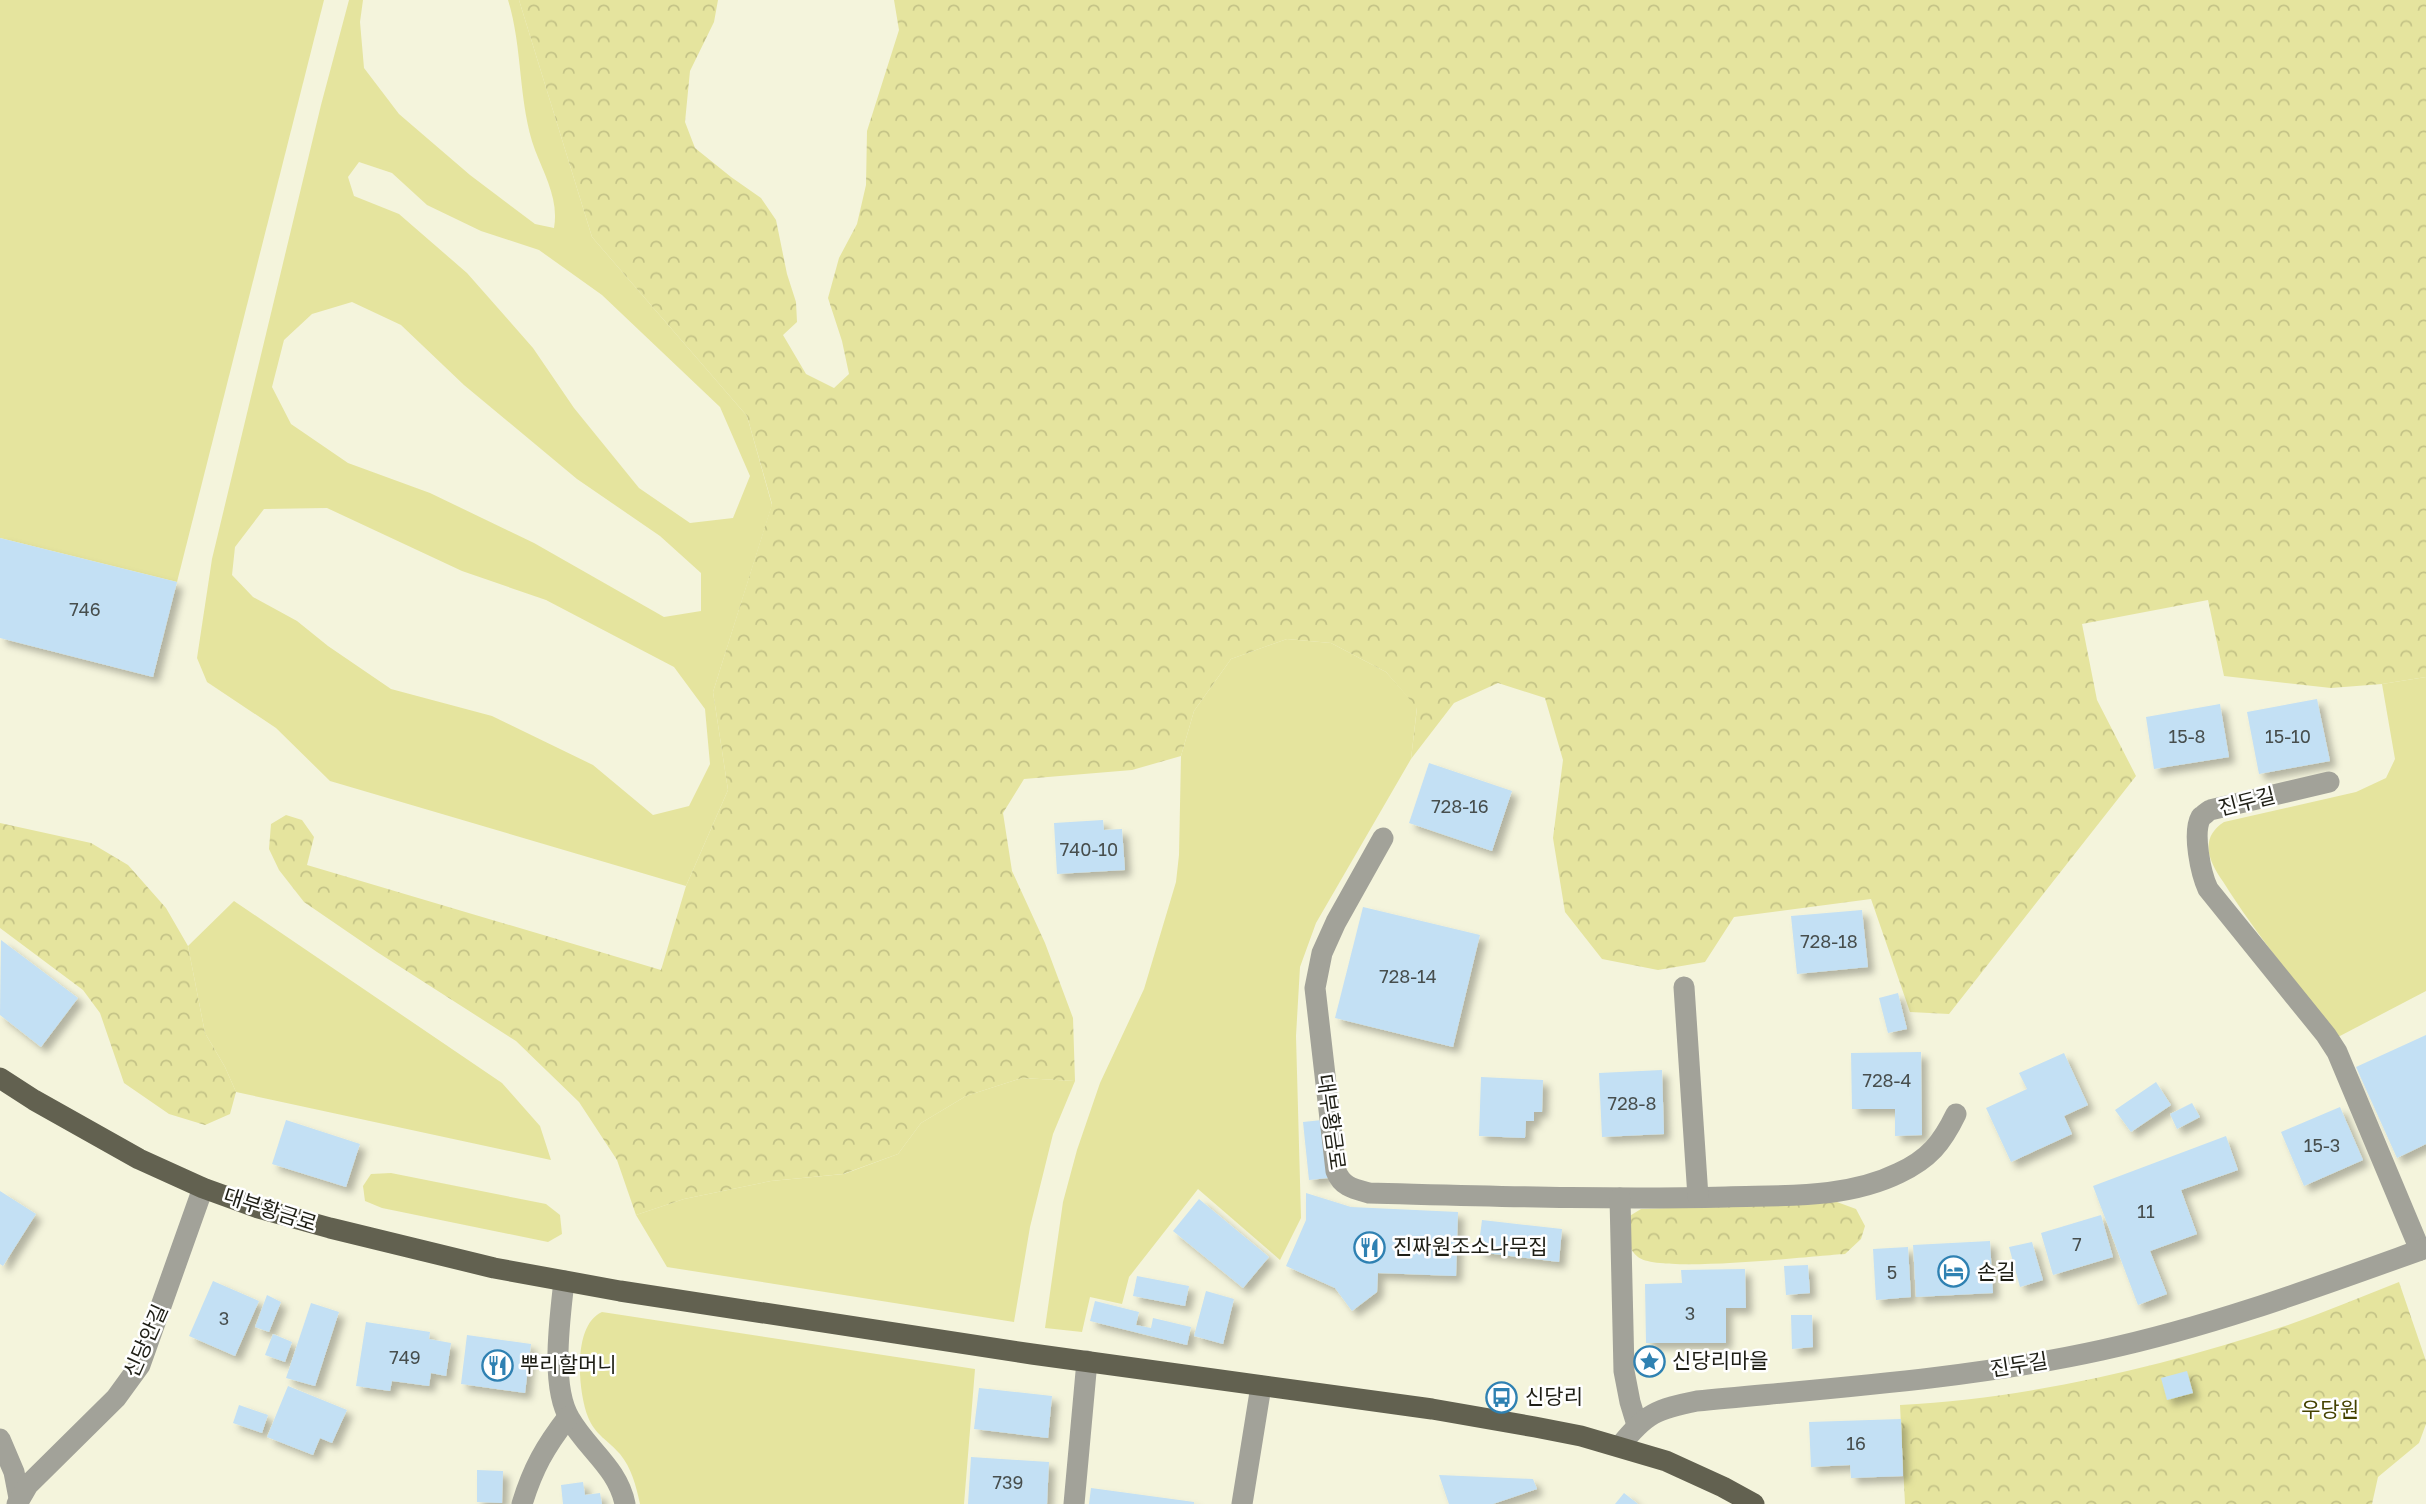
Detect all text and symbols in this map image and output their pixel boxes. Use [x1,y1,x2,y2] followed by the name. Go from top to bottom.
[69,598,101,620] house number: 746
[2169,725,2206,747] house number: 15-8
[2265,725,2311,747] house number: 15-10
[2215,781,2278,821] street label: 진두길
[1431,795,1489,817] house number: 728-16
[1060,838,1118,860] house number: 740-10
[1800,930,1858,952] house number: 728-18
[1379,965,1437,987] house number: 728-14
[1863,1069,1911,1091] house number: 728-4
[1312,1072,1352,1172] street label: 대부황금로
[1608,1092,1656,1114] house number: 728-8
[2304,1134,2340,1156] house number: 15-3
[220,1182,320,1236] street label: 대부황금로
[2137,1200,2155,1222] house number: 11
[1353,1230,1387,1264] restaurant icon: 진짜원조소나무집
[1393,1233,1548,1259] place label: 진짜원조소나무집
[2072,1233,2082,1255] house number: 7
[1937,1255,1971,1289] hotel icon: 손길
[1977,1258,2016,1284] place label: 손길
[1887,1261,1897,1283] house number: 5
[117,1300,173,1381] street label: 신당안길
[1685,1302,1695,1324] house number: 3
[219,1307,229,1329] house number: 3
[1632,1344,1666,1378] place icon: 신당리마을
[389,1346,421,1368] house number: 749
[1672,1347,1769,1373] place label: 신당리마을
[1988,1347,2050,1381] street label: 진두길
[480,1348,514,1382] restaurant icon: 뿌리할머니
[520,1351,617,1377] place label: 뿌리할머니
[1485,1380,1519,1414] bus stop icon: 신당리
[1525,1383,1583,1409] place label: 신당리
[2301,1396,2359,1422] park label: 우당원
[1846,1432,1866,1454] house number: 16
[993,1471,1023,1493] house number: 739

